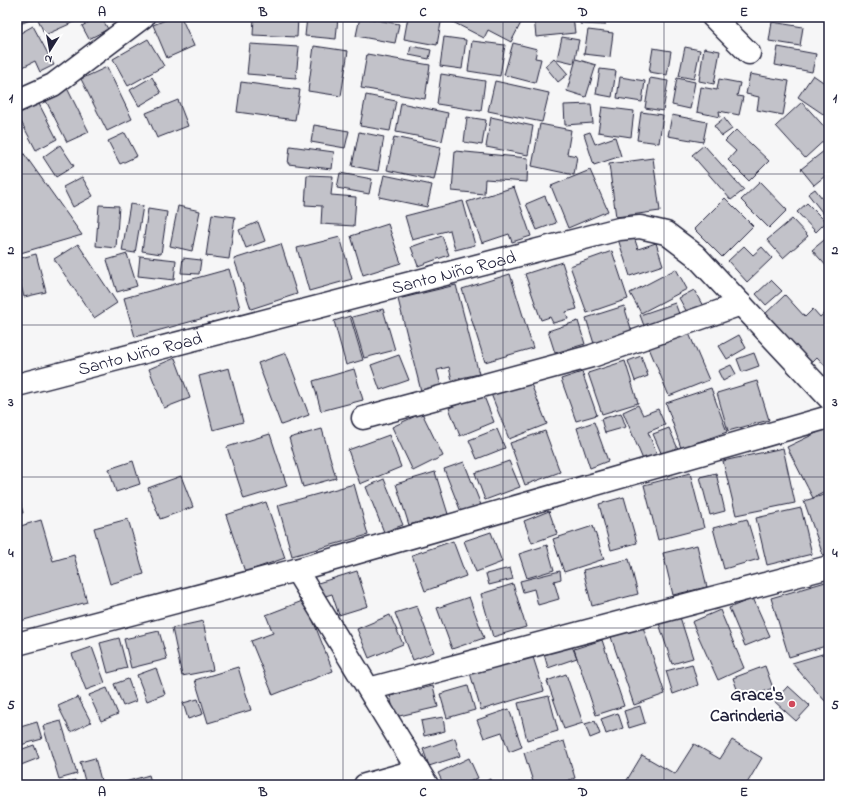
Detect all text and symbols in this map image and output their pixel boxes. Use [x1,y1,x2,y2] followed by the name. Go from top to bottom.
[98,3,106,22] text: A
[258,3,268,22] text: B
[419,3,427,22] text: C
[577,3,588,22] text: D
[740,3,748,22] text: E
[30,30,70,70] north arrow
[43,50,53,67] text: N
[9,89,14,108] text: 1
[833,89,838,108] text: 1
[7,241,15,260] text: 2
[831,241,839,260] text: 2
[389,245,519,302] street label: Santo Niño Road
[75,327,205,384] street label: Santo Niño Road
[7,393,14,412] text: 3
[831,393,838,412] text: 3
[7,544,14,563] text: 4
[831,544,838,563] text: 4
[710,683,784,730] place label: Grace's Carinderia
[7,696,15,715] text: 5
[831,696,839,715] text: 5
[787,699,797,709] marker: Grace's Carinderia
[98,783,106,802] text: A
[258,783,268,802] text: B
[419,783,427,802] text: C
[577,783,588,802] text: D
[740,783,748,802] text: E

